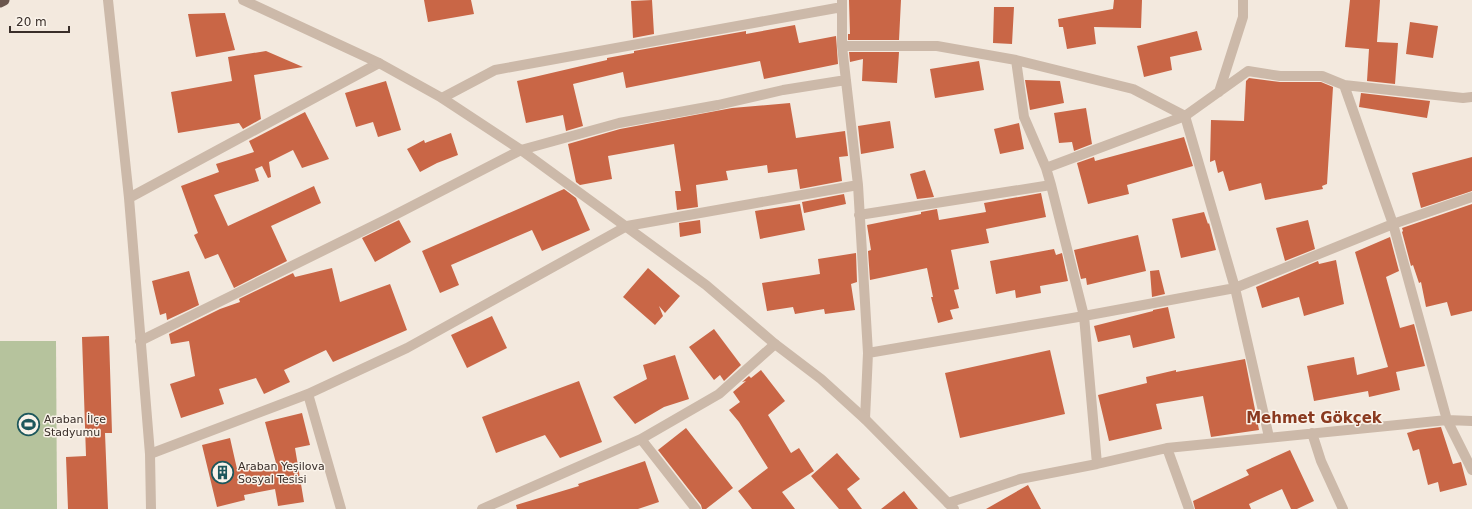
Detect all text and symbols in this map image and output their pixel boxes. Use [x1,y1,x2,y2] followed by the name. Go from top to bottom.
[10,8,69,34] scale bar
[16,15,47,29] text: 20 m
[1246,409,1383,427] district label: Mehmet Gökçek
[15,412,41,438] sports icon: Araban İlçe Stadyumu
[44,413,106,439] place label: Araban İlçe Stadyumu
[210,459,236,485] building icon: Araban Yeşilova Sosyal Tesisi
[238,460,325,486] place label: Araban Yeşilova Sosyal Tesisi

